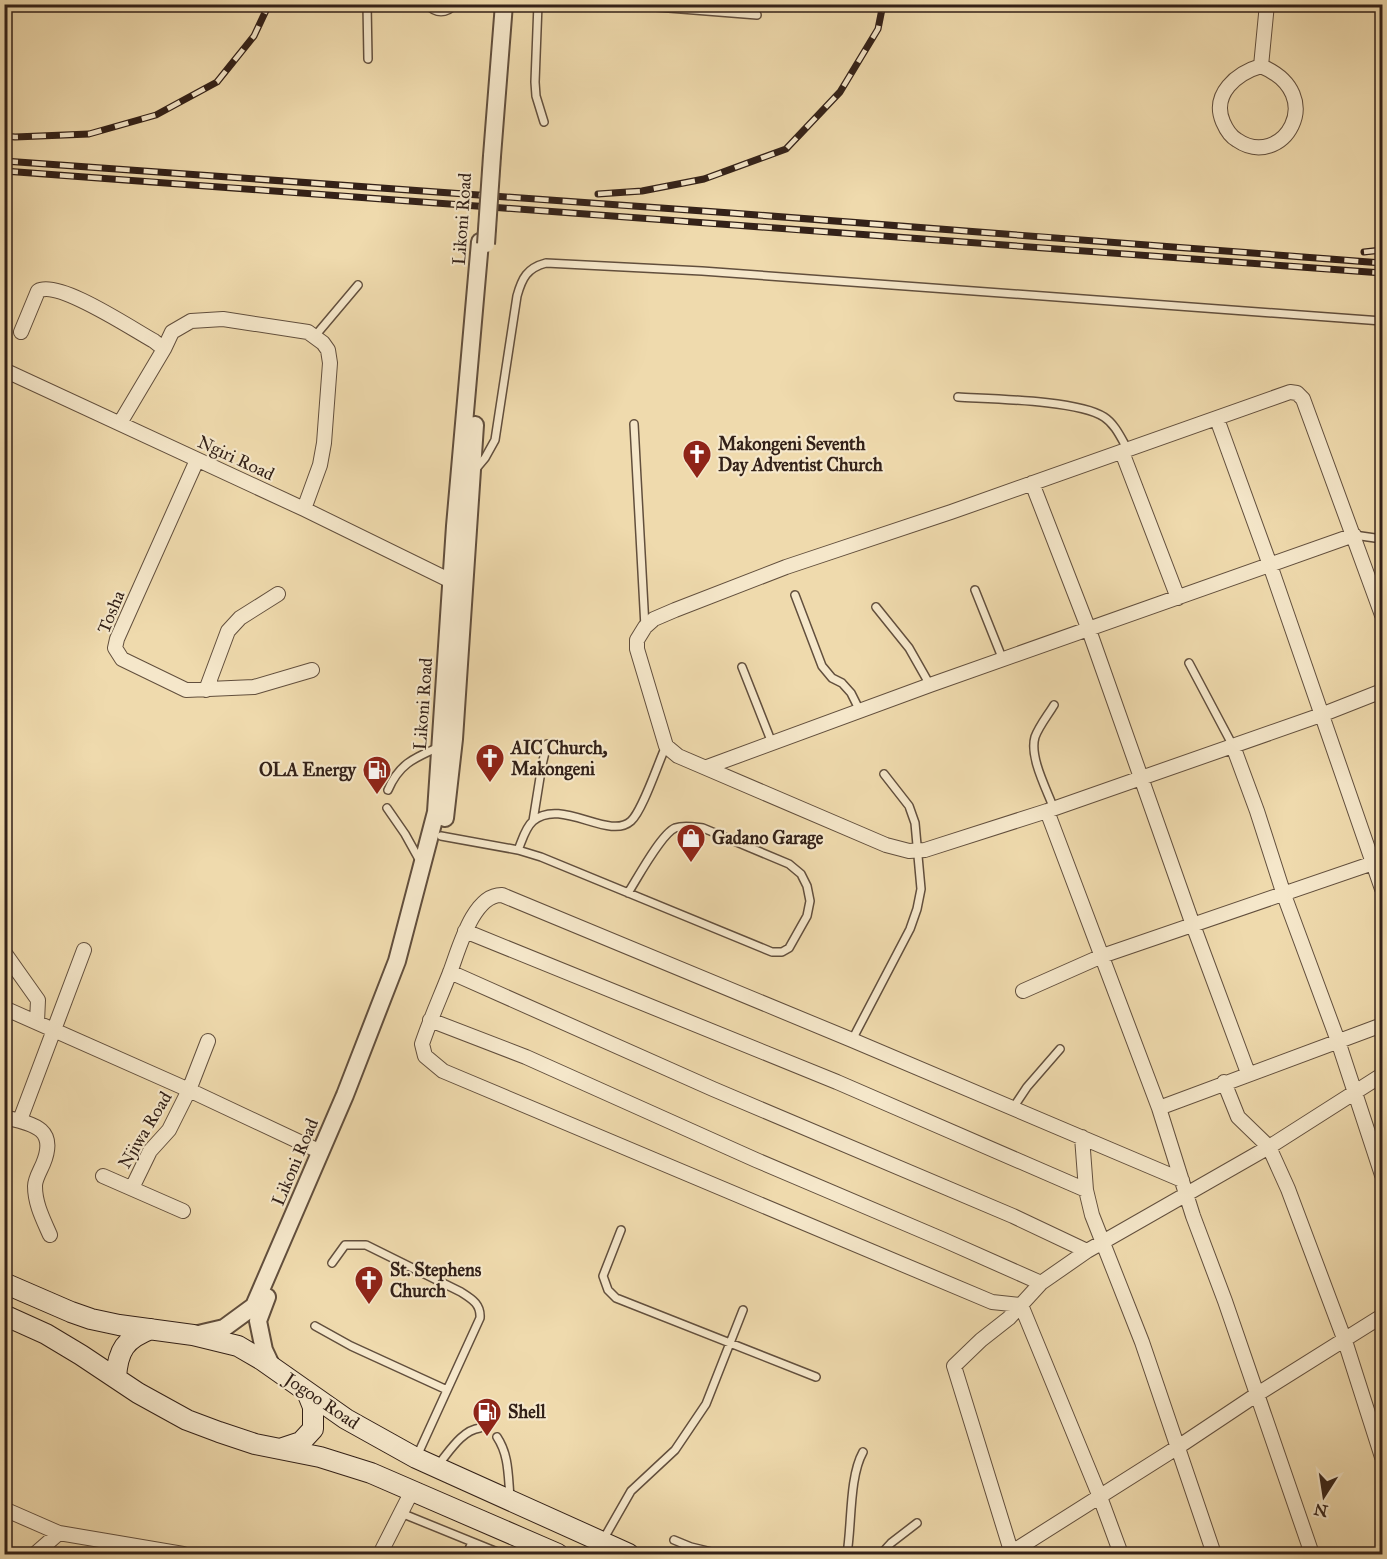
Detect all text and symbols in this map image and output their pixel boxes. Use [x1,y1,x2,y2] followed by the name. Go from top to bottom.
[448,172,476,266] street label: Likoni Road
[194,431,278,486] street label: Ngiri Road
[718,433,884,477] place label: Makongeni Seventh Day Adventist Church
[681,438,713,480] church icon: Makongeni Seventh Day Adventist Church
[93,587,130,637] street label: Tosha
[409,657,437,751] street label: Likoni Road
[510,737,608,781] place label: AIC Church, Makongeni
[474,742,506,784] church icon: AIC Church, Makongeni
[361,754,393,796] fuel station icon: OLA Energy
[259,759,358,782] place label: OLA Energy
[675,822,707,864] shop icon: Gadano Garage
[712,827,824,850] place label: Gadano Garage
[113,1087,177,1173] street label: Njiwa Road
[267,1115,323,1209] street label: Likoni Road
[390,1259,482,1302] place label: St. Stephens Church
[353,1264,385,1306] church icon: St. Stephens Church
[278,1367,363,1435] street label: Jogoo Road
[471,1396,503,1438] fuel station icon: Shell
[508,1401,547,1423] place label: Shell
[1294,1466,1354,1526] north arrow
[1312,1499,1330,1521] text: N

